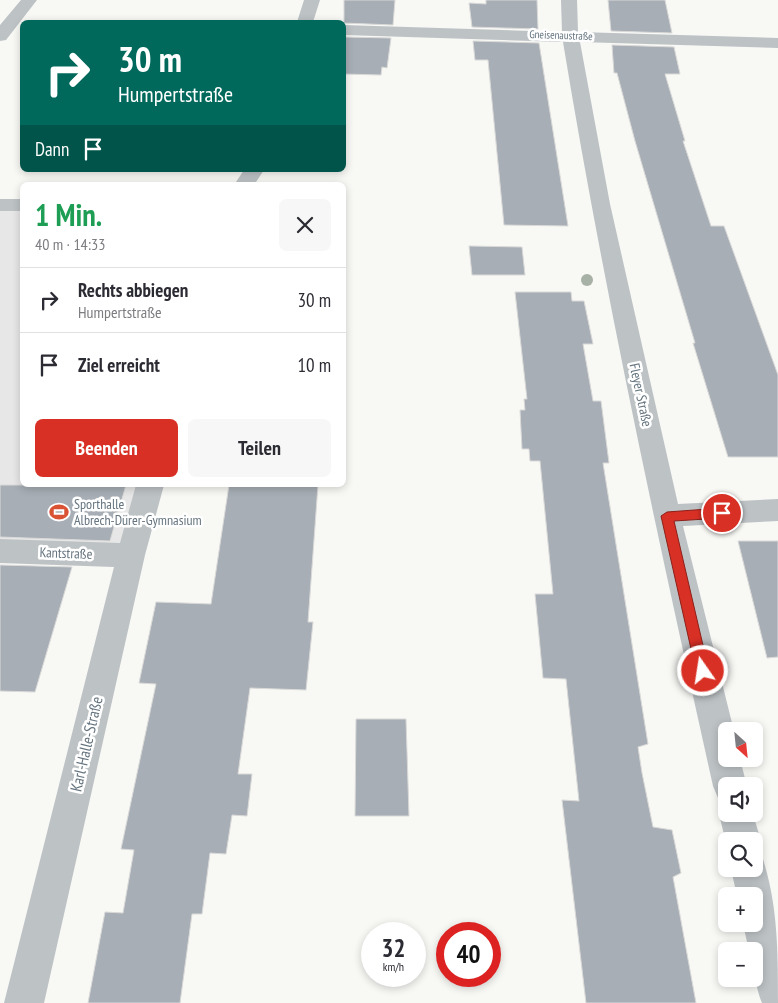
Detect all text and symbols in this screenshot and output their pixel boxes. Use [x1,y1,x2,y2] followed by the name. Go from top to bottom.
[529,27,593,43] street label: Gneisenaustraße
[118,36,182,82] text: 30 m
[35,40,100,105] icon: right
[118,80,233,108] text: Humpertstraße
[79,135,107,163] icon: arrive
[35,137,69,161] text: Dann
[35,195,102,234] text: 1 Min.
[279,199,331,251] button: close
[35,234,106,254] text: 40 m · 14:33
[78,278,188,302] text: Rechts abbiegen
[35,286,63,314] icon: right
[298,288,331,312] text: 30 m
[78,302,162,322] text: Humpertstraße
[35,351,63,379] icon: arrive
[78,353,160,377] text: Ziel erreicht
[298,353,331,377] text: 10 m
[626,362,657,429] street label: Fleyer Straße
[35,419,178,477] button: Beenden
[188,419,331,477] button: Teilen
[701,492,743,534] pin
[74,495,202,529] place label: Sporthalle Albrech-Dürer-Gymnasium
[708,499,736,527] icon: arrive
[48,501,70,523] sports icon: Sporthalle Albrech-Dürer-Gymnasium
[39,543,93,563] street label: Kantstraße
[676,644,728,696] position arrow
[65,695,107,793] street label: Karl-Halle-Straße
[718,722,762,768] north arrow
[718,722,763,987] map controls
[718,777,763,822] button: sound
[718,832,763,877] button: search
[718,887,763,932] button: +
[436,922,501,987] speed limit sign: 40
[382,932,405,964] text: 32
[718,942,763,987] button: −
[383,959,404,974] text: km/h

